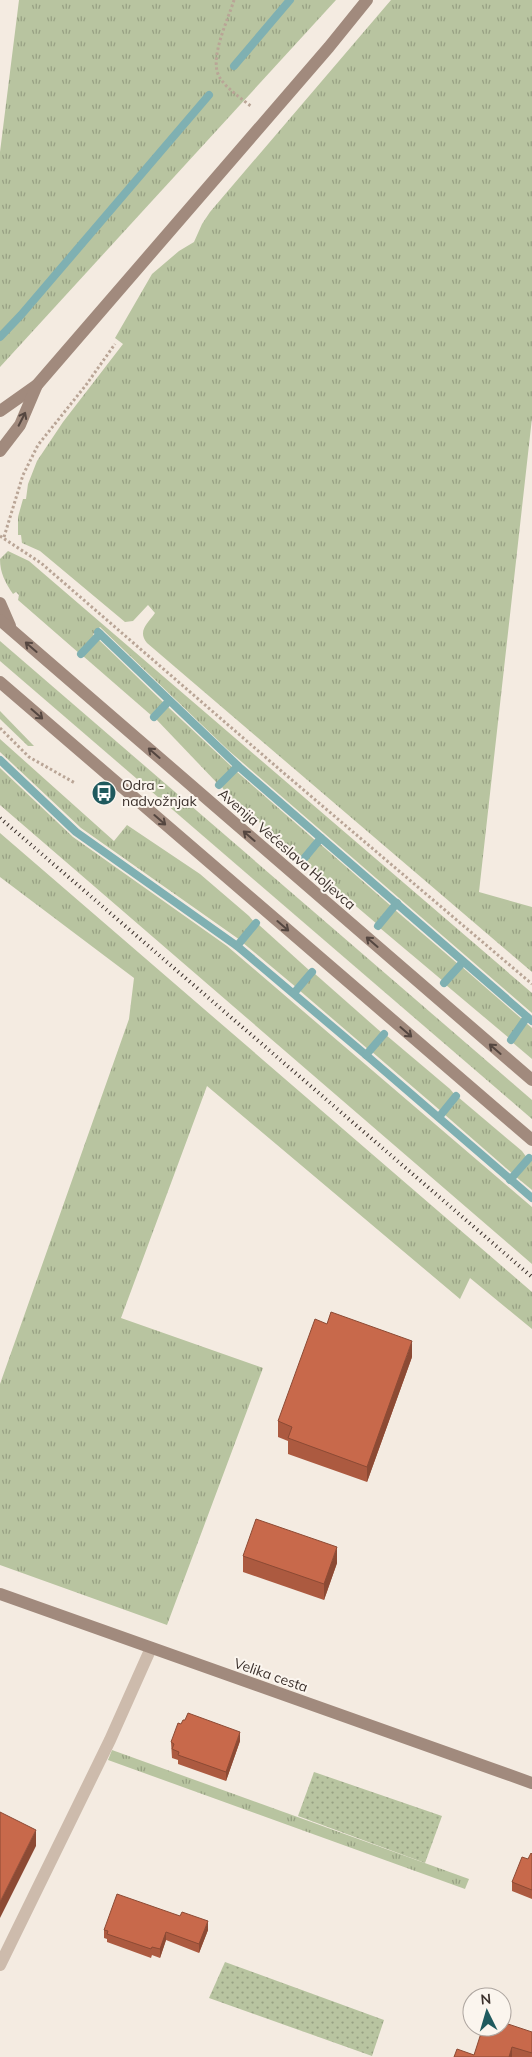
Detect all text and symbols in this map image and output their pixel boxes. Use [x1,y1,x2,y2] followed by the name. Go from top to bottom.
[18,412,28,427] one-way arrow
[25,641,38,653] one-way arrow
[30,708,43,719] one-way arrow
[148,748,161,759] one-way arrow
[122,776,197,810] place label: Odra - nadvožnjak
[91,780,117,806] bus stop icon: Odra - nadvožnjak
[215,784,359,914] street label: Avenija Većeslava Holjevca
[153,814,166,825] one-way arrow
[243,830,256,842] one-way arrow
[277,920,290,932] one-way arrow
[366,937,379,948] one-way arrow
[400,1026,413,1038] one-way arrow
[489,1043,502,1054] one-way arrow
[232,1654,310,1696] street label: Velika cesta
[462,1987,512,2037] north arrow
[480,1990,492,2008] text: N

